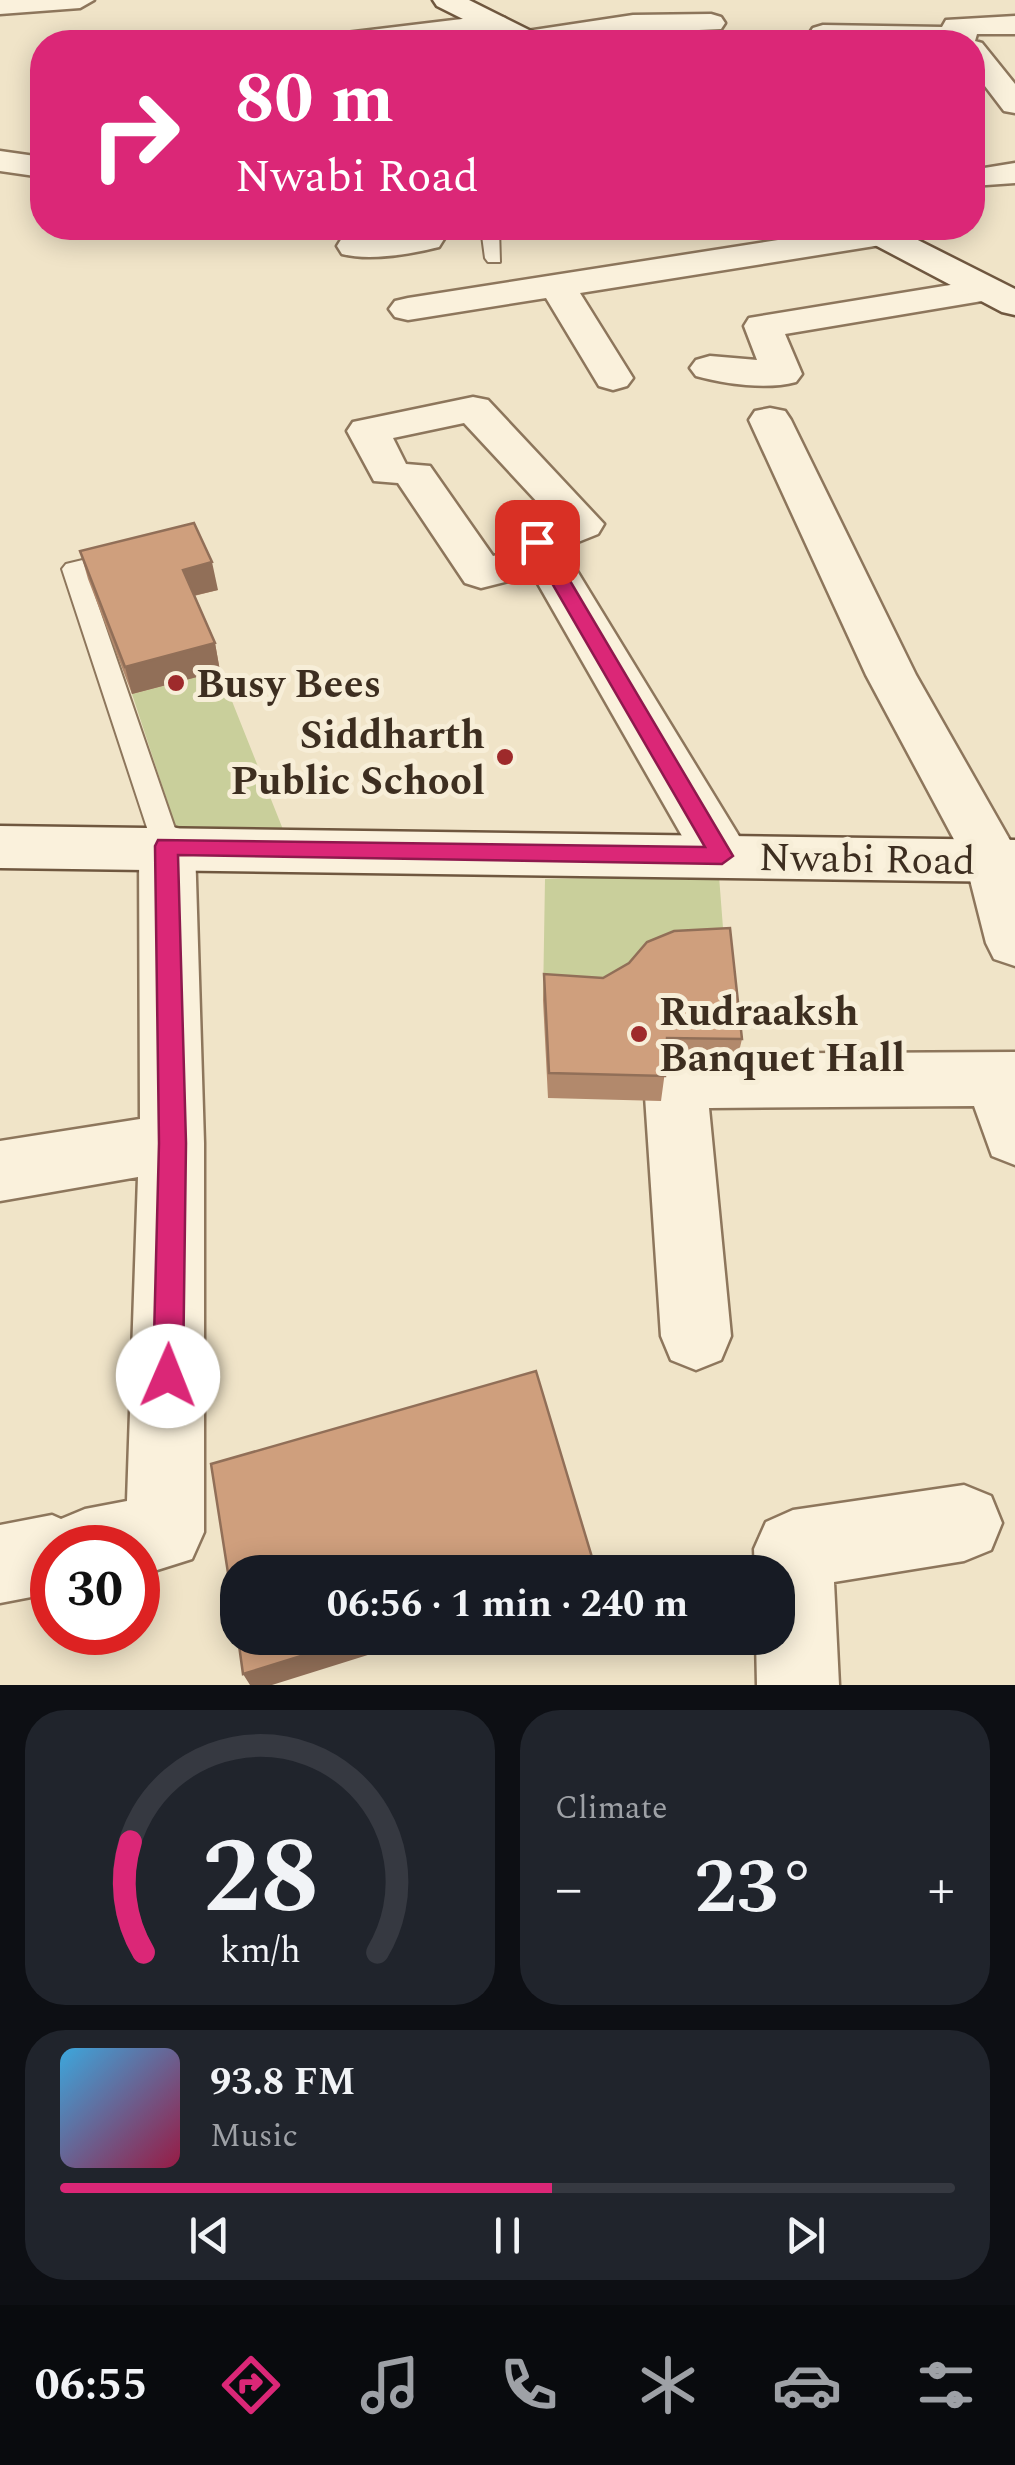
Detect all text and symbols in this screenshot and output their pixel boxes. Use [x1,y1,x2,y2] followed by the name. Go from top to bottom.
[235,47,394,153] text: 80 m
[70,70,200,200] icon: right
[235,143,479,212] text: Nwabi Road
[495,500,580,585] pin
[510,515,565,570] icon: arrive
[196,655,381,716] place label: Busy Bees
[165,672,187,694] marker: Busy Bees
[230,706,485,813] place label: Siddharth Public School
[494,746,516,768] marker: Siddharth Public School
[758,828,976,893] street label: Nwabi Road
[659,983,905,1090] place label: Rudraaksh Banquet Hall
[628,1023,650,1045] marker: Rudraaksh Banquet Hall
[116,1324,220,1428] position arrow
[30,1525,160,1655] speed limit sign: 30
[327,1576,688,1634] text: 06:56 · 1 min · 240 m
[555,1784,667,1833] text: Climate
[202,1800,318,1958] text: 28
[694,1832,816,1946] text: 23°
[555,1848,583,1931] text: −
[927,1848,955,1931] text: +
[220,1924,300,1979] text: km/h
[210,2054,355,2112] text: 93.8 FM
[210,2112,298,2161] text: Music
[182,2208,237,2263] icon: previous
[480,2208,535,2263] icon: pause
[778,2208,833,2263] icon: next
[216,2350,286,2420] icon: directions
[355,2350,425,2420] icon: music
[494,2350,564,2420] icon: phone
[633,2350,703,2420] icon: climate
[772,2350,842,2420] icon: car
[911,2350,981,2420] icon: filters
[34,2351,147,2420] text: 06:55

